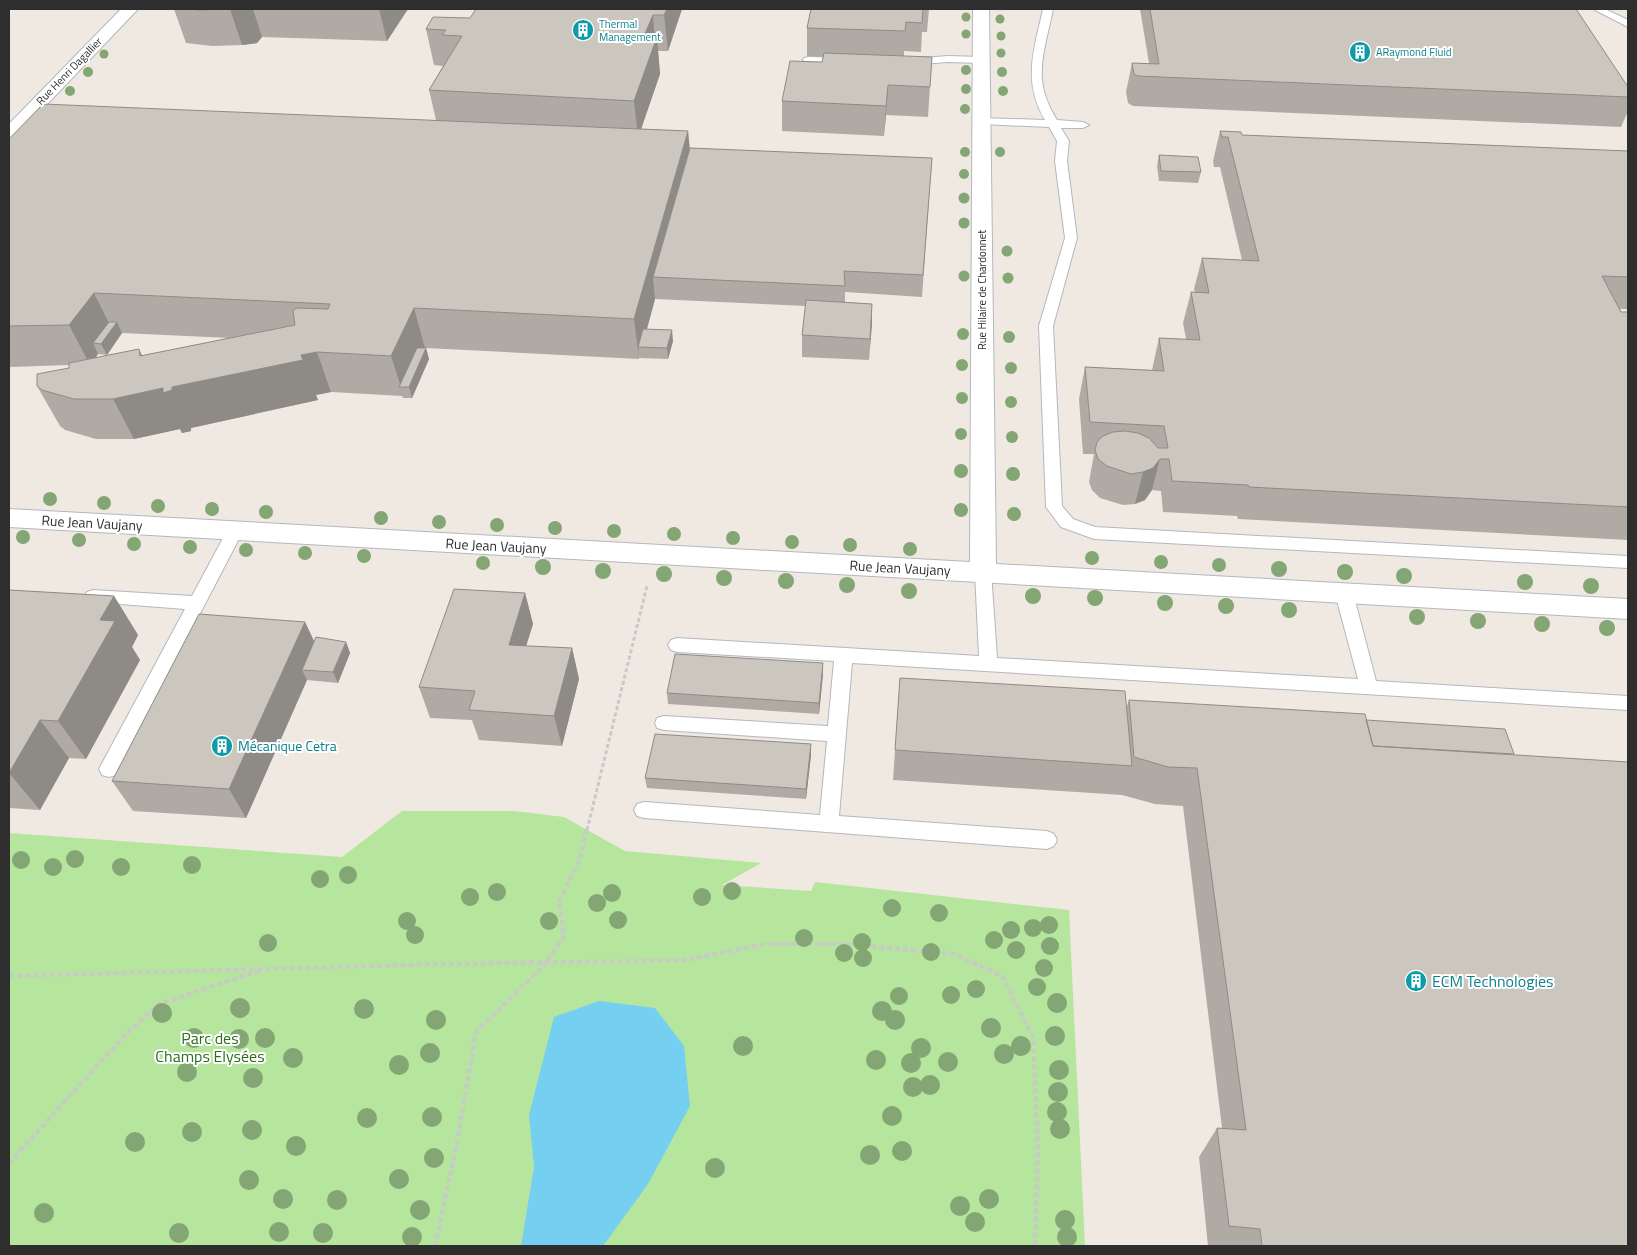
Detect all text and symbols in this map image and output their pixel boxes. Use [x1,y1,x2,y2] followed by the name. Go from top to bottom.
[599,16,661,45] place label: Thermal Management
[571,18,595,42] building icon: Thermal Management
[32,33,106,108] street label: Rue Henri Dagallier
[1348,40,1372,64] building icon: ARaymond Fluid
[1376,44,1452,60] place label: ARaymond Fluid
[974,230,990,350] street label: Rue Hilaire de Chardonnet
[41,509,143,536] street label: Rue Jean Vaujany
[445,532,547,559] street label: Rue Jean Vaujany
[849,554,951,581] street label: Rue Jean Vaujany
[210,734,234,758] building icon: Mécanique Cetra
[238,735,337,756] place label: Mécanique Cetra
[1404,969,1428,993] building icon: ECM Technologies
[1432,969,1553,993] place label: ECM Technologies
[155,1026,265,1068] park label: Parc des Champs Elysées

